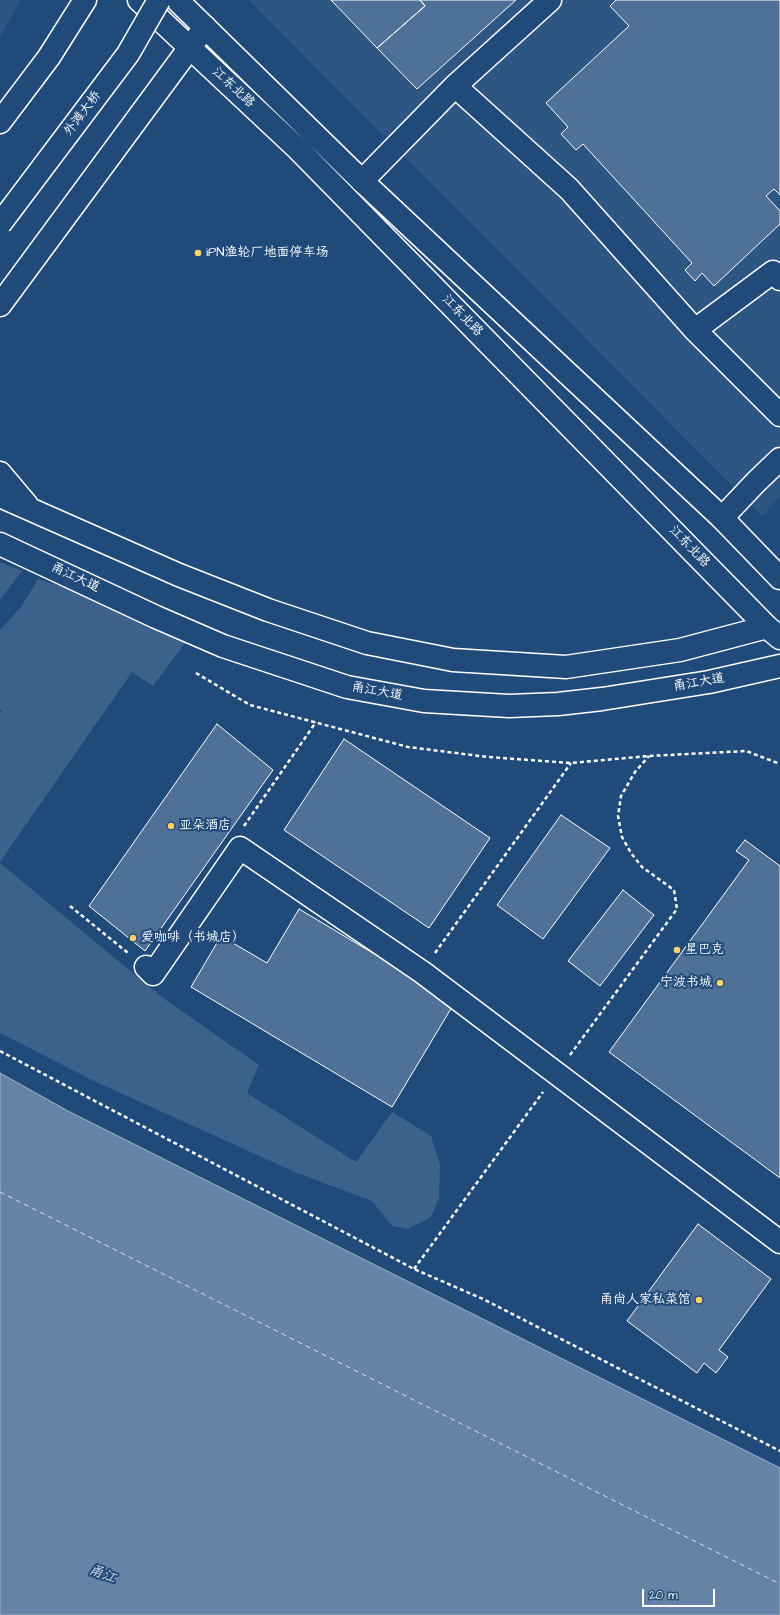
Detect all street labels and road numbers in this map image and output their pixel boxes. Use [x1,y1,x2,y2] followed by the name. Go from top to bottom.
[209,65,257,111] street label: 江东北路
[61,89,105,139] street label: 外滩大桥
[438,292,486,340] street label: 江东北路
[665,523,713,571] street label: 江东北路
[48,560,102,596] street label: 甬江大道
[672,671,726,695] street label: 甬江大道
[350,680,404,704] street label: 甬江大道

